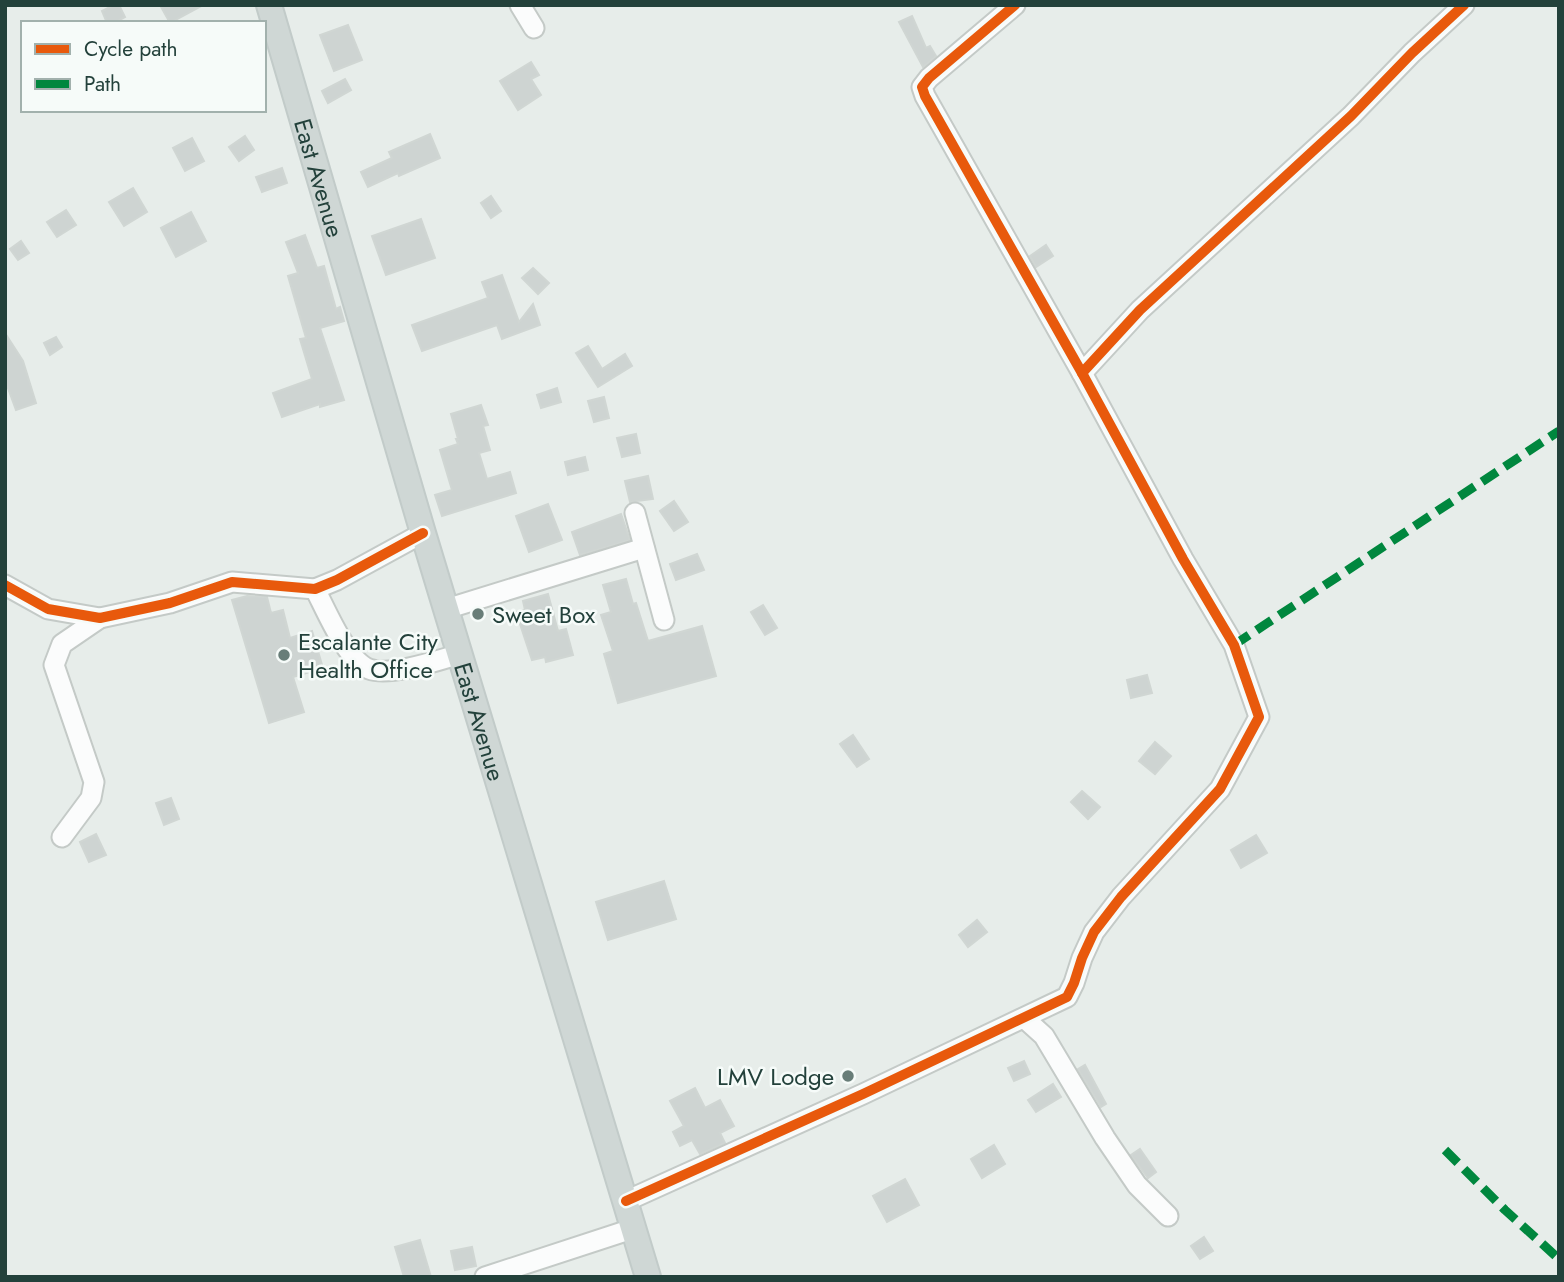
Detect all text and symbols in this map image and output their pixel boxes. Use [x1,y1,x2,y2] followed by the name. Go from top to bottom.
[21,21,266,112] legend
[84,34,177,64] text: Cycle path
[84,69,121,99] text: Path
[285,114,353,241] street label: East Avenue
[492,597,596,632] place label: Sweet Box
[470,606,486,622] marker: Sweet Box
[298,624,438,687] place label: Escalante City Health Office
[276,647,292,663] marker: Escalante City Health Office
[446,658,514,785] street label: East Avenue
[717,1059,834,1094] place label: LMV Lodge
[840,1068,856,1084] marker: LMV Lodge

